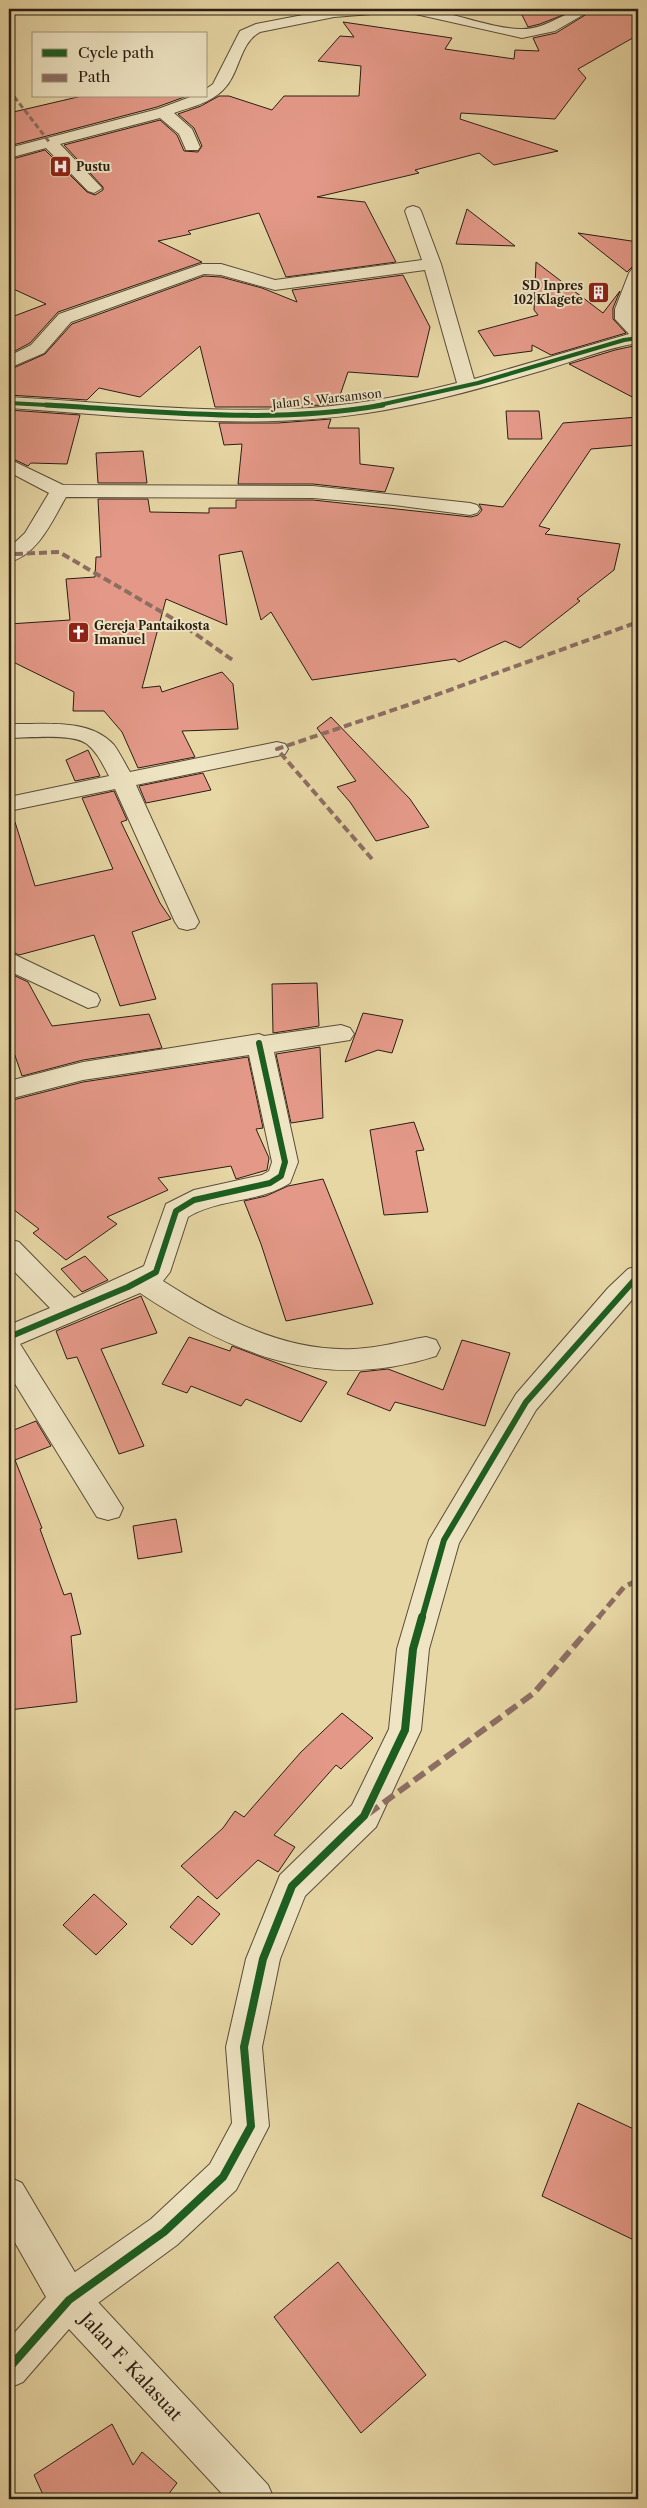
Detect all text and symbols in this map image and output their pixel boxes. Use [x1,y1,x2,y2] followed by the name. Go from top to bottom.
[32,32,208,98] legend
[78,43,155,62] text: Cycle path
[78,67,111,86] text: Path
[48,155,72,179] hospital icon: Pustu
[76,159,111,174] place label: Pustu
[513,278,583,307] place label: SD Inpres 102 Klagete
[587,281,611,305] building icon: SD Inpres 102 Klagete
[269,385,383,412] street label: Jalan S. Warsamson
[94,618,211,647] place label: Gereja Pantaikosta Imanuel
[66,621,90,645] church icon: Gereja Pantaikosta Imanuel
[73,2306,187,2426] street label: Jalan F. Kalasuat

